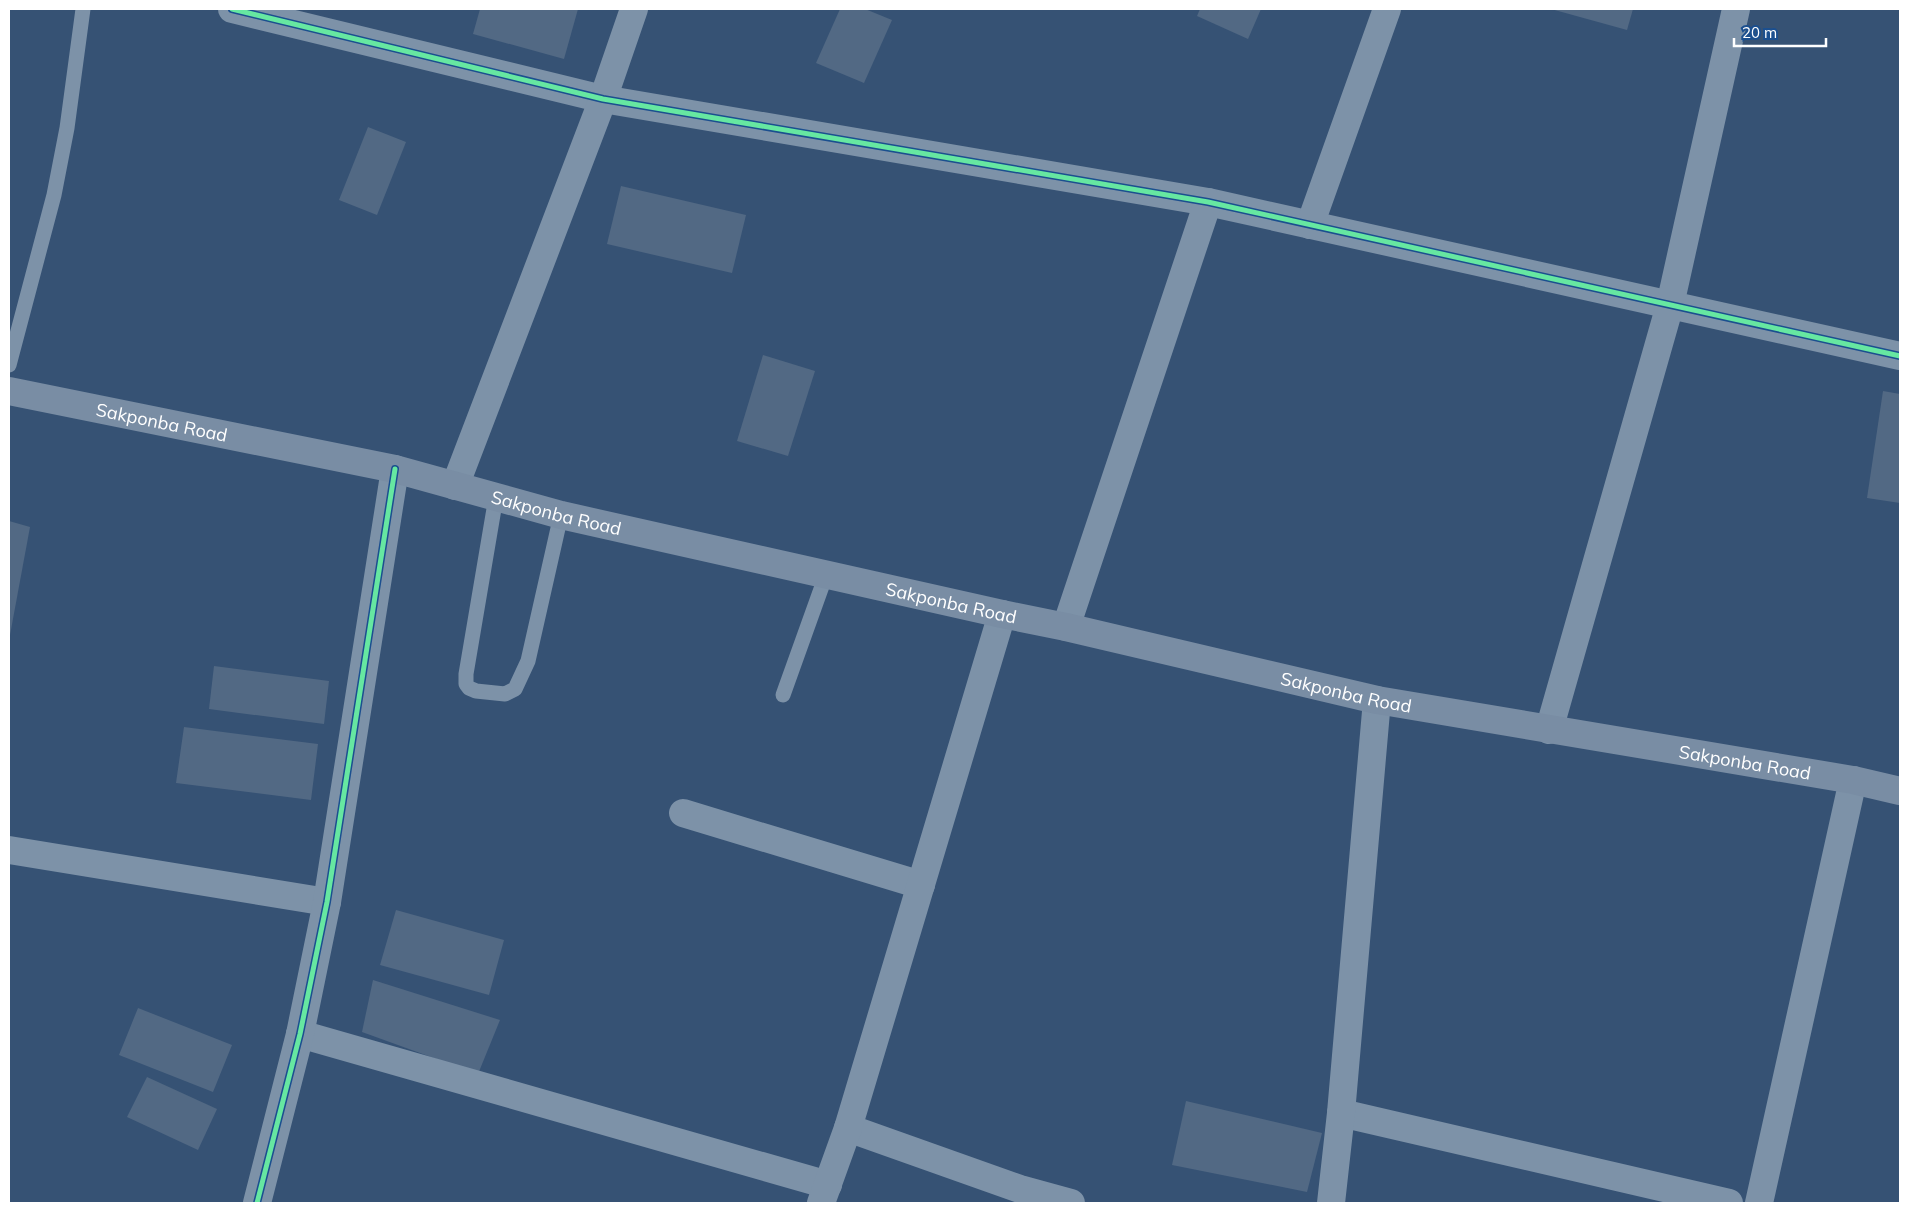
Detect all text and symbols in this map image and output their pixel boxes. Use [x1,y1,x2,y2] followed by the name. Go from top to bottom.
[1734,15,1826,47] scale bar
[1742,23,1777,42] text: 20 m
[94,397,230,446] street label: Sakponba Road
[489,485,624,540] street label: Sakponba Road
[884,577,1019,628] street label: Sakponba Road
[1278,666,1413,717] street label: Sakponba Road
[1677,739,1813,784] street label: Sakponba Road

